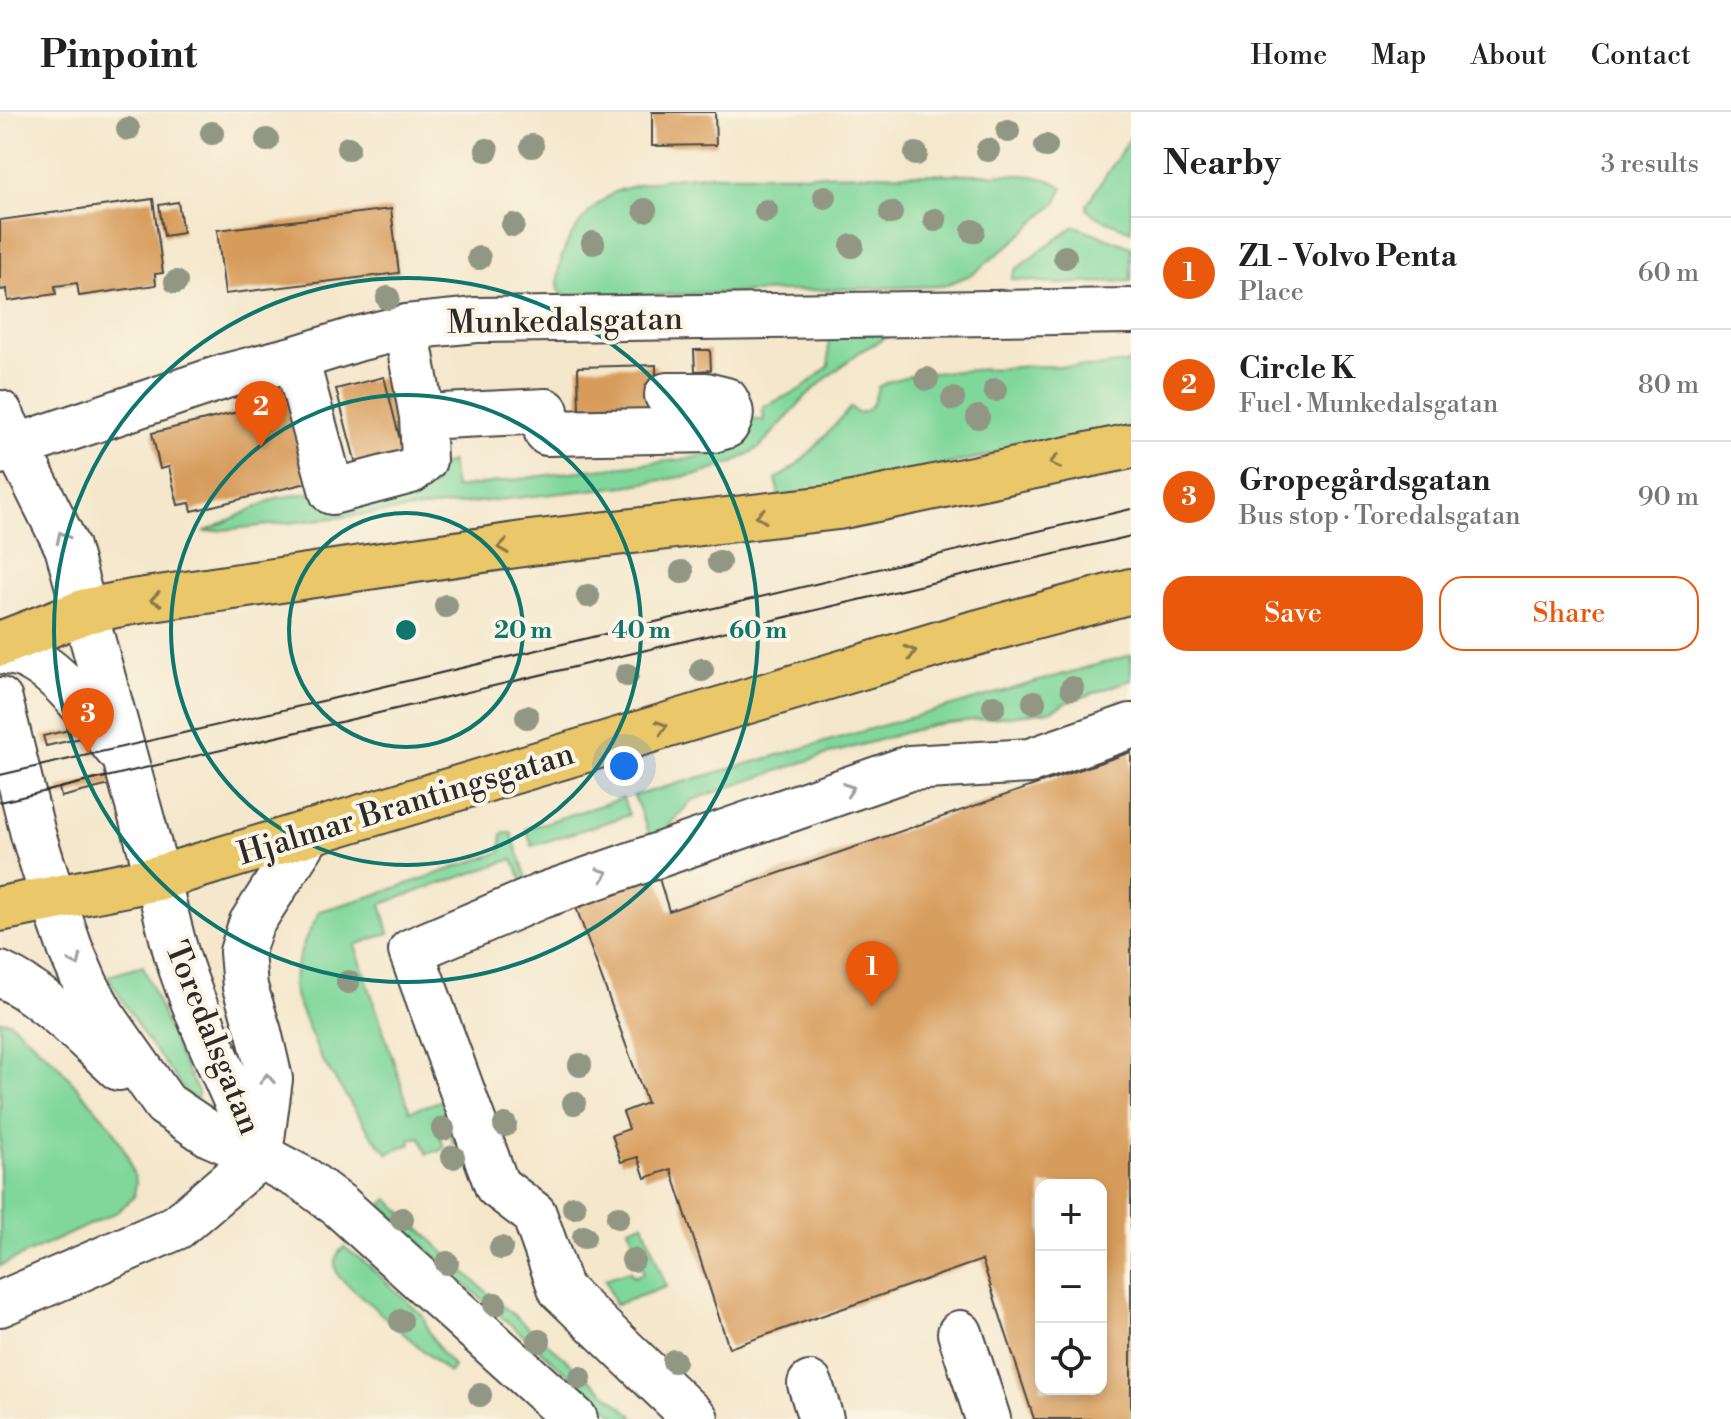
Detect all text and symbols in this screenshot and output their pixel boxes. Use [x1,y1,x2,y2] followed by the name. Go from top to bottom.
[40,32,197,79] text: Pinpoint
[1251,38,1327,73] text: Home
[1371,38,1426,73] text: Map
[1470,38,1547,73] text: About
[1591,38,1691,73] text: Contact
[1163,143,1281,185] text: Nearby
[1601,148,1699,180] text: 3 results
[1239,238,1457,276] text: Z1 - Volvo Penta
[1183,257,1195,289] text: 1
[1638,257,1699,289] text: 60 m
[1239,276,1304,308] text: Place
[447,299,683,343] street label: Munkedalsgatan
[1239,350,1355,388] text: Circle K
[1181,369,1197,401] text: 2
[1638,369,1699,401] text: 80 m
[235,381,287,447] pin: 2
[1239,388,1498,420] text: Fuel · Munkedalsgatan
[1048,453,1062,470] one-way arrow
[1239,462,1491,500] text: Gropegårdsgatan
[1181,481,1197,513] text: 3
[1638,481,1699,513] text: 90 m
[1239,500,1521,532] text: Bus stop · Toredalsgatan
[754,507,768,524] one-way arrow
[55,531,71,546] one-way arrow
[496,538,510,555] one-way arrow
[1163,576,1423,651] button: Save
[1439,576,1699,651] button: Share
[150,590,163,607] one-way arrow
[392,616,420,644] centre of rings
[494,616,552,646] text: 20 m
[611,616,671,646] text: 40 m
[729,616,787,646] text: 60 m
[904,645,917,661] one-way arrow
[62,688,114,754] pin: 3
[655,720,668,736] one-way arrow
[233,734,579,874] street label: Hjalmar Brantingsgatan
[604,746,644,786] your location
[841,782,855,799] one-way arrow
[595,868,609,884] one-way arrow
[156,935,270,1141] street label: Toredalsgatan
[846,941,898,1007] pin: 1
[66,953,82,967] one-way arrow
[259,1072,276,1085] one-way arrow
[1035,1179,1107,1395] map controls
[1035,1179,1107,1251] button: +
[1035,1251,1107,1323] button: −
[1035,1323,1107,1395] button: locate

